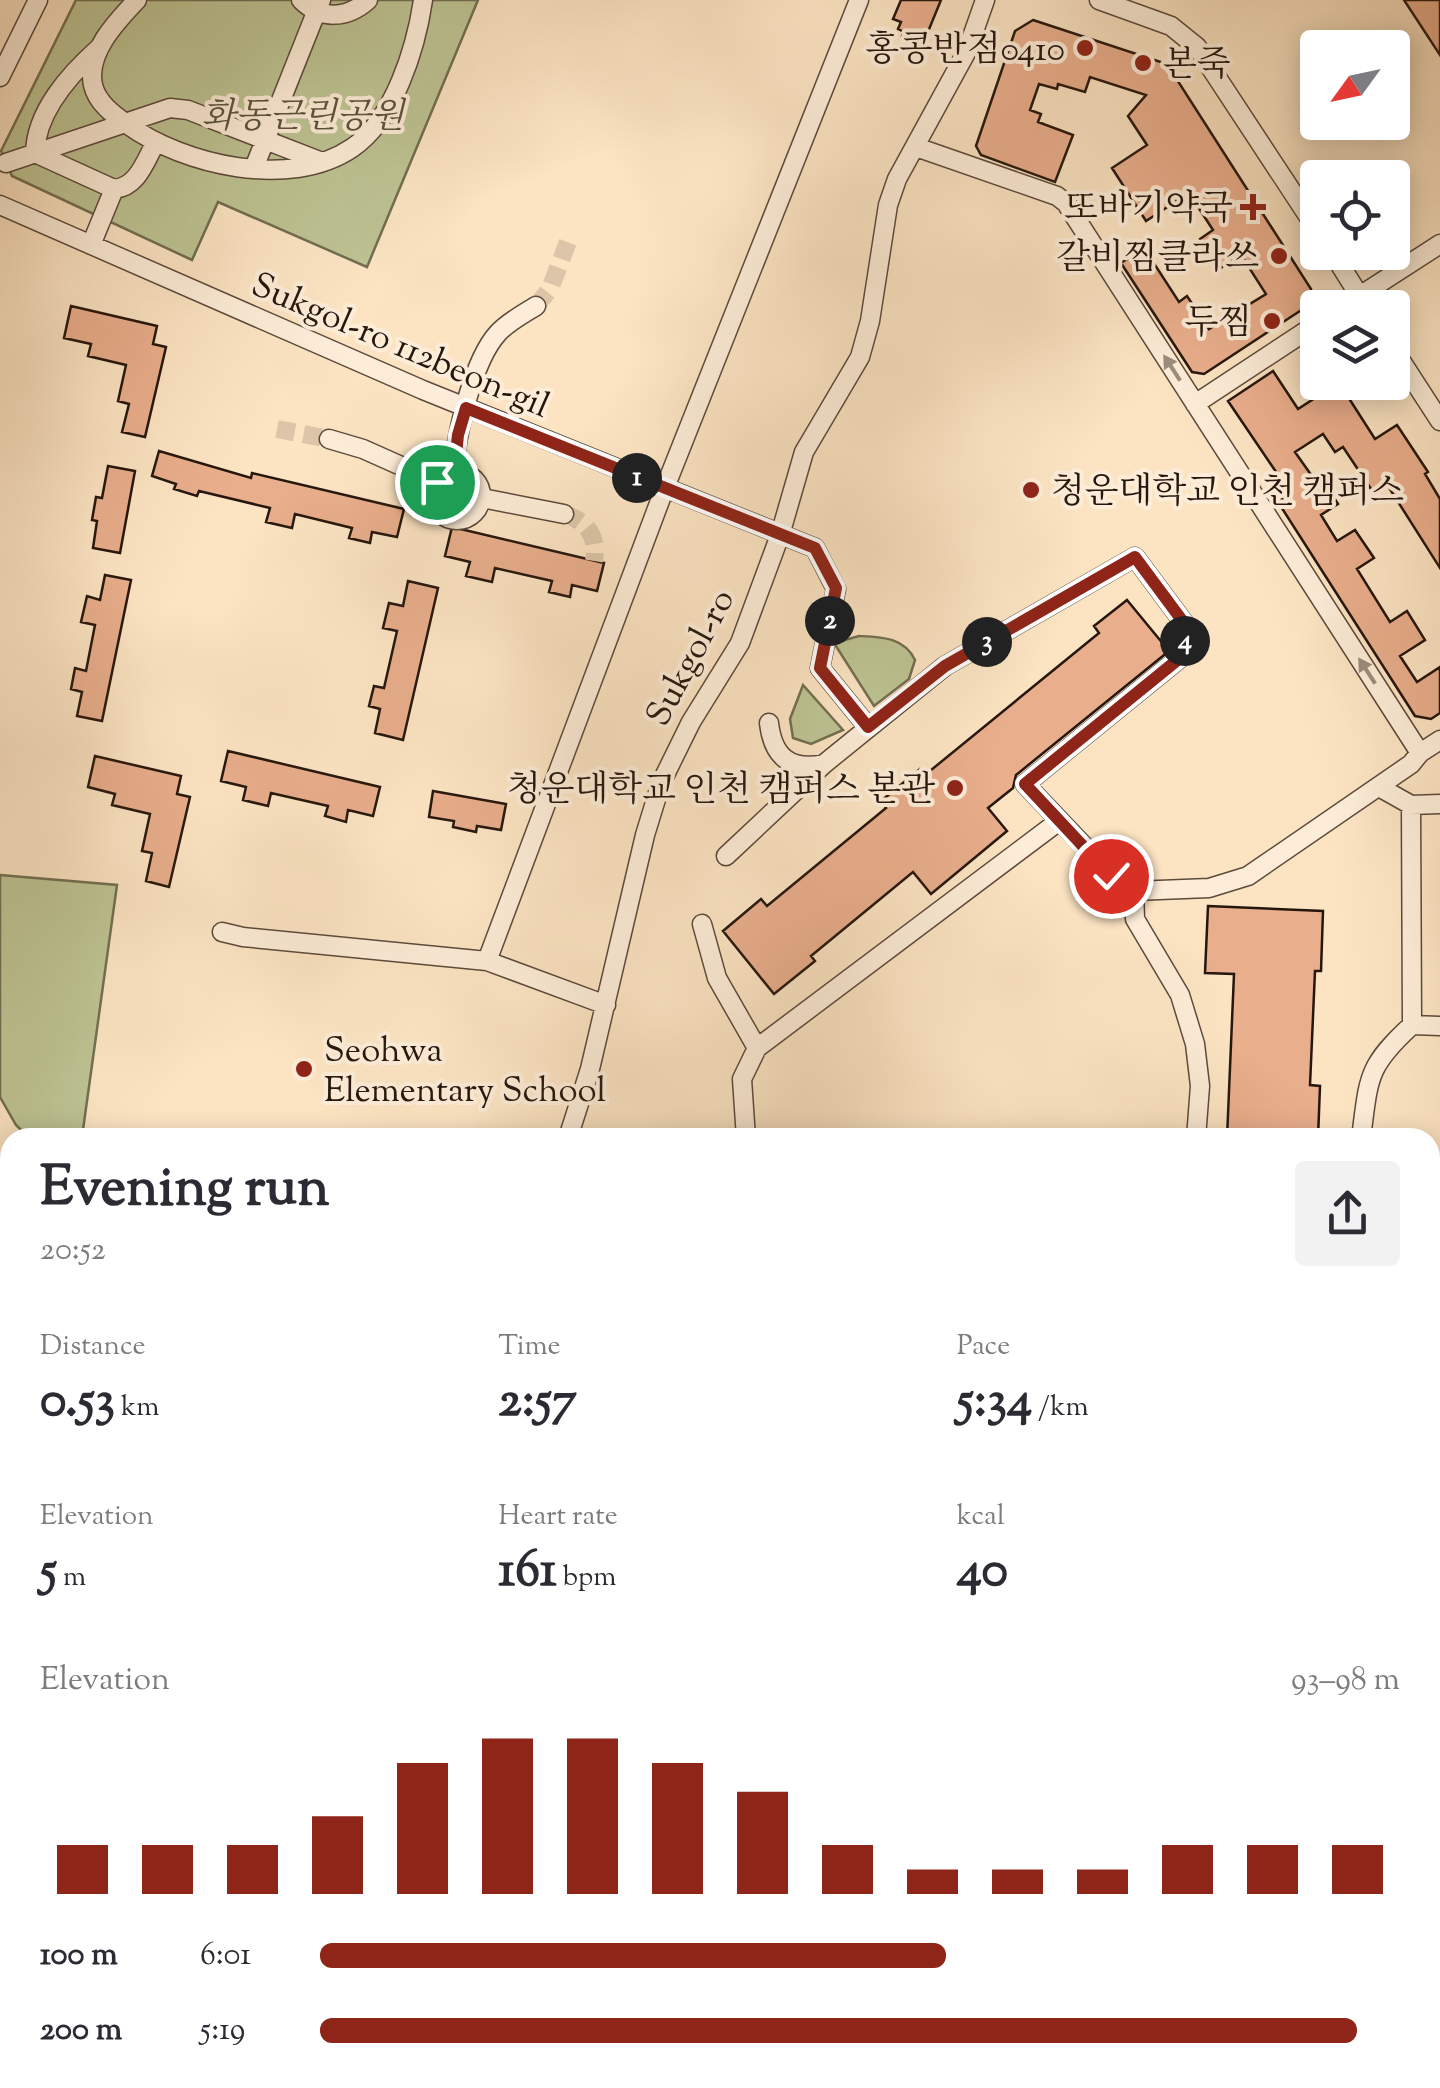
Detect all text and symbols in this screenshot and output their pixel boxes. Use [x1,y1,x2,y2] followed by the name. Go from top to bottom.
[865,26,1065,77] place label: 홍콩반점0410
[1300,30,1410,140] north arrow
[1300,30,1410,400] map controls
[1074,37,1096,59] marker: 홍콩반점0410
[1163,41,1231,92] place label: 본죽
[1132,52,1154,74] marker: 본죽
[202,93,407,144] park label: 화동근린공원
[1300,160,1410,270] button: locate
[1064,185,1233,236] place label: 또바기약국
[1242,196,1264,218] marker: 또바기약국
[1056,234,1259,285] place label: 갈비찜클라쓰
[1268,245,1290,267] marker: 갈비찜클라쓰
[242,261,557,433] street label: Sukgol-ro 112beon-gil
[1300,290,1410,400] button: layers
[1184,299,1252,350] place label: 두찜
[1261,310,1283,332] marker: 두찜
[1164,355,1182,382] one-way arrow
[395,440,480,525] pin
[612,453,662,503] pin: 1
[410,455,465,510] icon: arrive
[632,458,642,498] text: 1
[1051,468,1404,519] place label: 청운대학교 인천 캠퍼스
[1020,479,1042,501] marker: 청운대학교 인천 캠퍼스
[635,581,750,736] street label: Sukgol-ro
[805,596,855,646] pin: 2
[823,601,837,641] text: 2
[1160,616,1210,666] pin: 4
[962,617,1012,667] pin: 3
[1178,621,1192,661] text: 4
[981,622,993,662] text: 3
[1359,657,1377,685] one-way arrow
[507,766,935,817] place label: 청운대학교 인천 캠퍼스 본관
[944,777,966,799] marker: 청운대학교 인천 캠퍼스 본관
[1069,834,1154,919] pin
[1084,849,1139,904] icon: check
[324,1027,607,1118] place label: Seohwa Elementary School
[293,1058,315,1080] marker: Seohwa Elementary School
[40,1151,329,1230] text: Evening run
[1295,1161,1400,1266] button: share
[40,1228,106,1274] text: 20:52
[40,1327,146,1367] text: Distance
[498,1327,561,1367] text: Time
[957,1327,1010,1367] text: Pace
[40,1367,115,1439] text: 0.53
[498,1367,577,1439] text: 2:57
[957,1367,1032,1439] text: 5:34
[115,1388,159,1428] text: km
[1032,1388,1089,1428] text: /km
[40,1497,154,1537] text: Elevation
[498,1497,618,1537] text: Heart rate
[957,1497,1005,1537] text: kcal
[40,1537,57,1609] text: 5
[498,1537,557,1609] text: 161
[957,1537,1008,1609] text: 40
[57,1558,86,1598] text: m
[557,1558,616,1598] text: bpm
[40,1658,170,1704] text: Elevation
[1291,1658,1400,1704] text: 93–98 m
[40,1933,118,1979] text: 100 m
[200,1933,251,1979] text: 6:01
[40,2008,122,2054] text: 200 m
[200,2008,245,2054] text: 5:19

